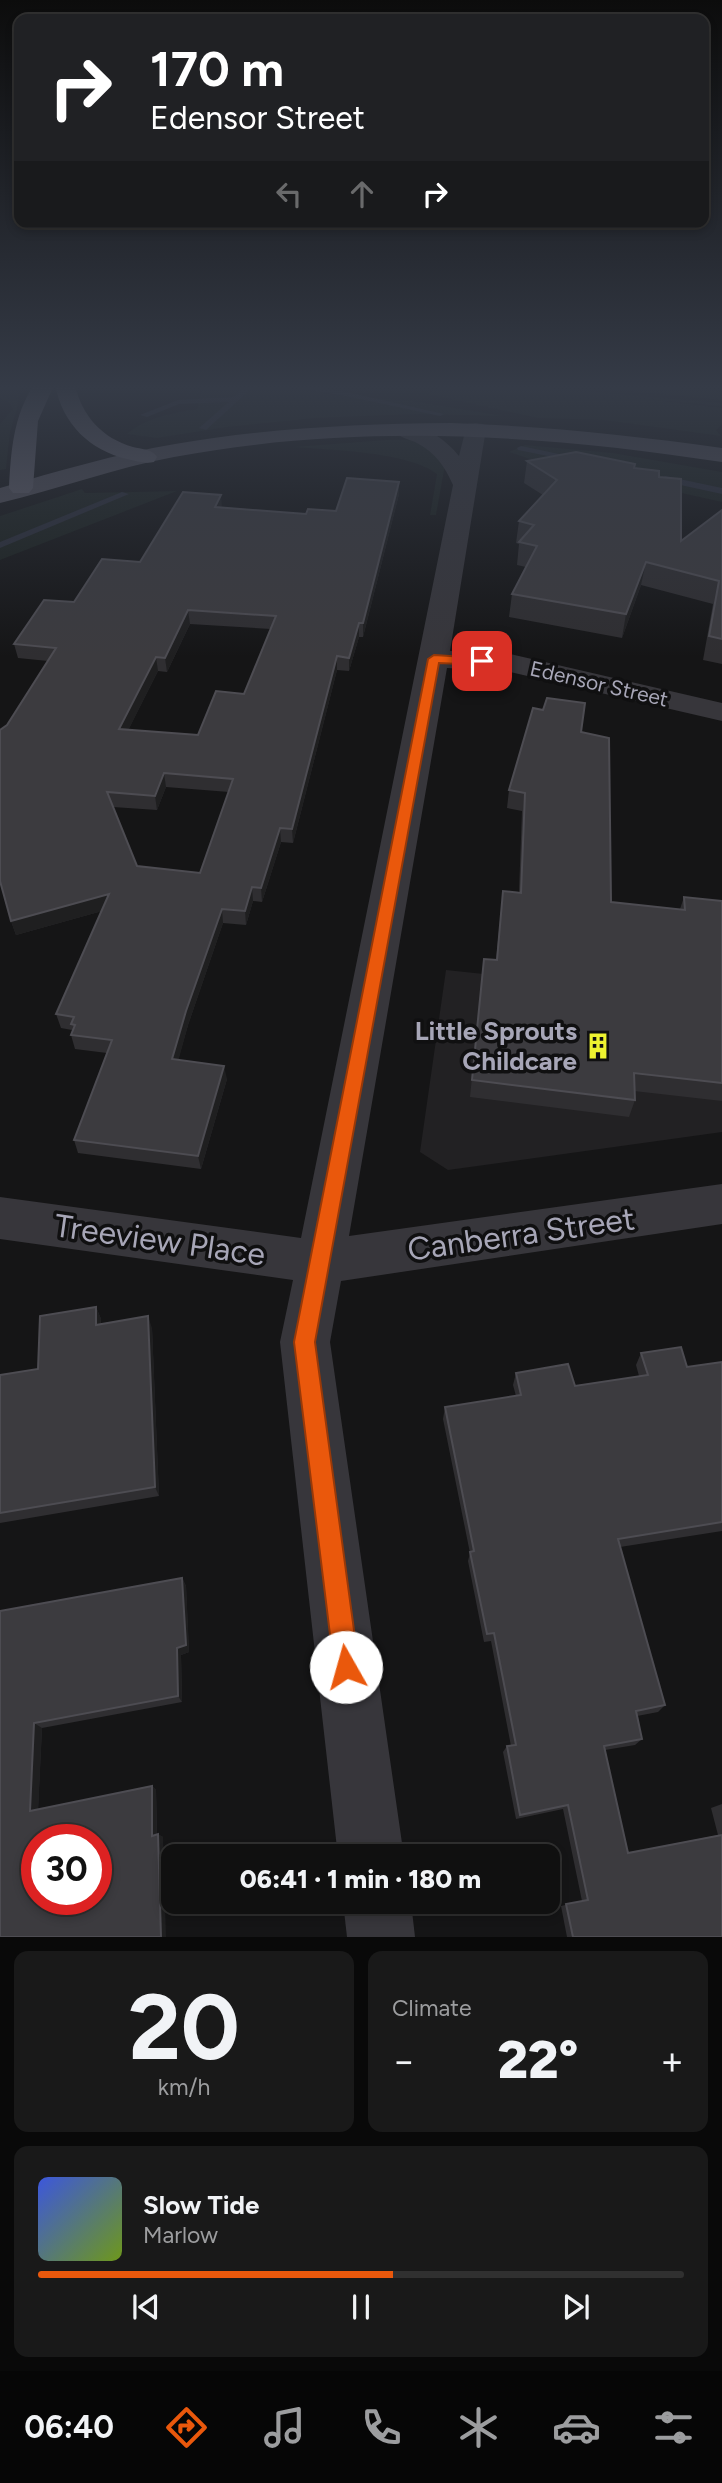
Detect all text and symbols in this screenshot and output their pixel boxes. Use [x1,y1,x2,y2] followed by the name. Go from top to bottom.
[150,39,284,98] text: 170 m
[35,42,126,133] icon: right
[150,99,365,137] text: Edensor Street
[270,175,308,213] icon: left
[343,175,381,213] icon: ahead
[416,175,454,213] icon: right
[452,631,512,691] pin
[463,642,501,680] icon: arrive
[528,655,671,712] street label: Edensor Street
[415,1015,577,1077] place label: Little Sprouts Childcare
[583,1031,613,1061] building icon: Little Sprouts Childcare
[405,1199,637,1269] street label: Canberra Street
[52,1206,268,1274] street label: Treeview Place
[309,1630,383,1704] position arrow
[21,1824,112,1915] speed limit sign: 30
[240,1863,481,1895] text: 06:41 · 1 min · 180 m
[128,1973,240,2082] text: 20
[392,1994,471,2022] text: Climate
[497,2029,579,2091] text: 22°
[392,2038,416,2084] text: −
[660,2038,684,2084] text: +
[158,2073,210,2101] text: km/h
[143,2189,259,2221] text: Slow Tide
[143,2221,218,2249] text: Marlow
[127,2288,165,2326] icon: previous
[342,2288,380,2326] icon: pause
[557,2288,595,2326] icon: next
[162,2403,211,2452] icon: directions
[260,2403,309,2452] icon: music
[357,2403,406,2452] icon: phone
[454,2403,503,2452] icon: climate
[552,2403,601,2452] icon: car
[649,2403,698,2452] icon: filters
[24,2408,114,2446] text: 06:40

